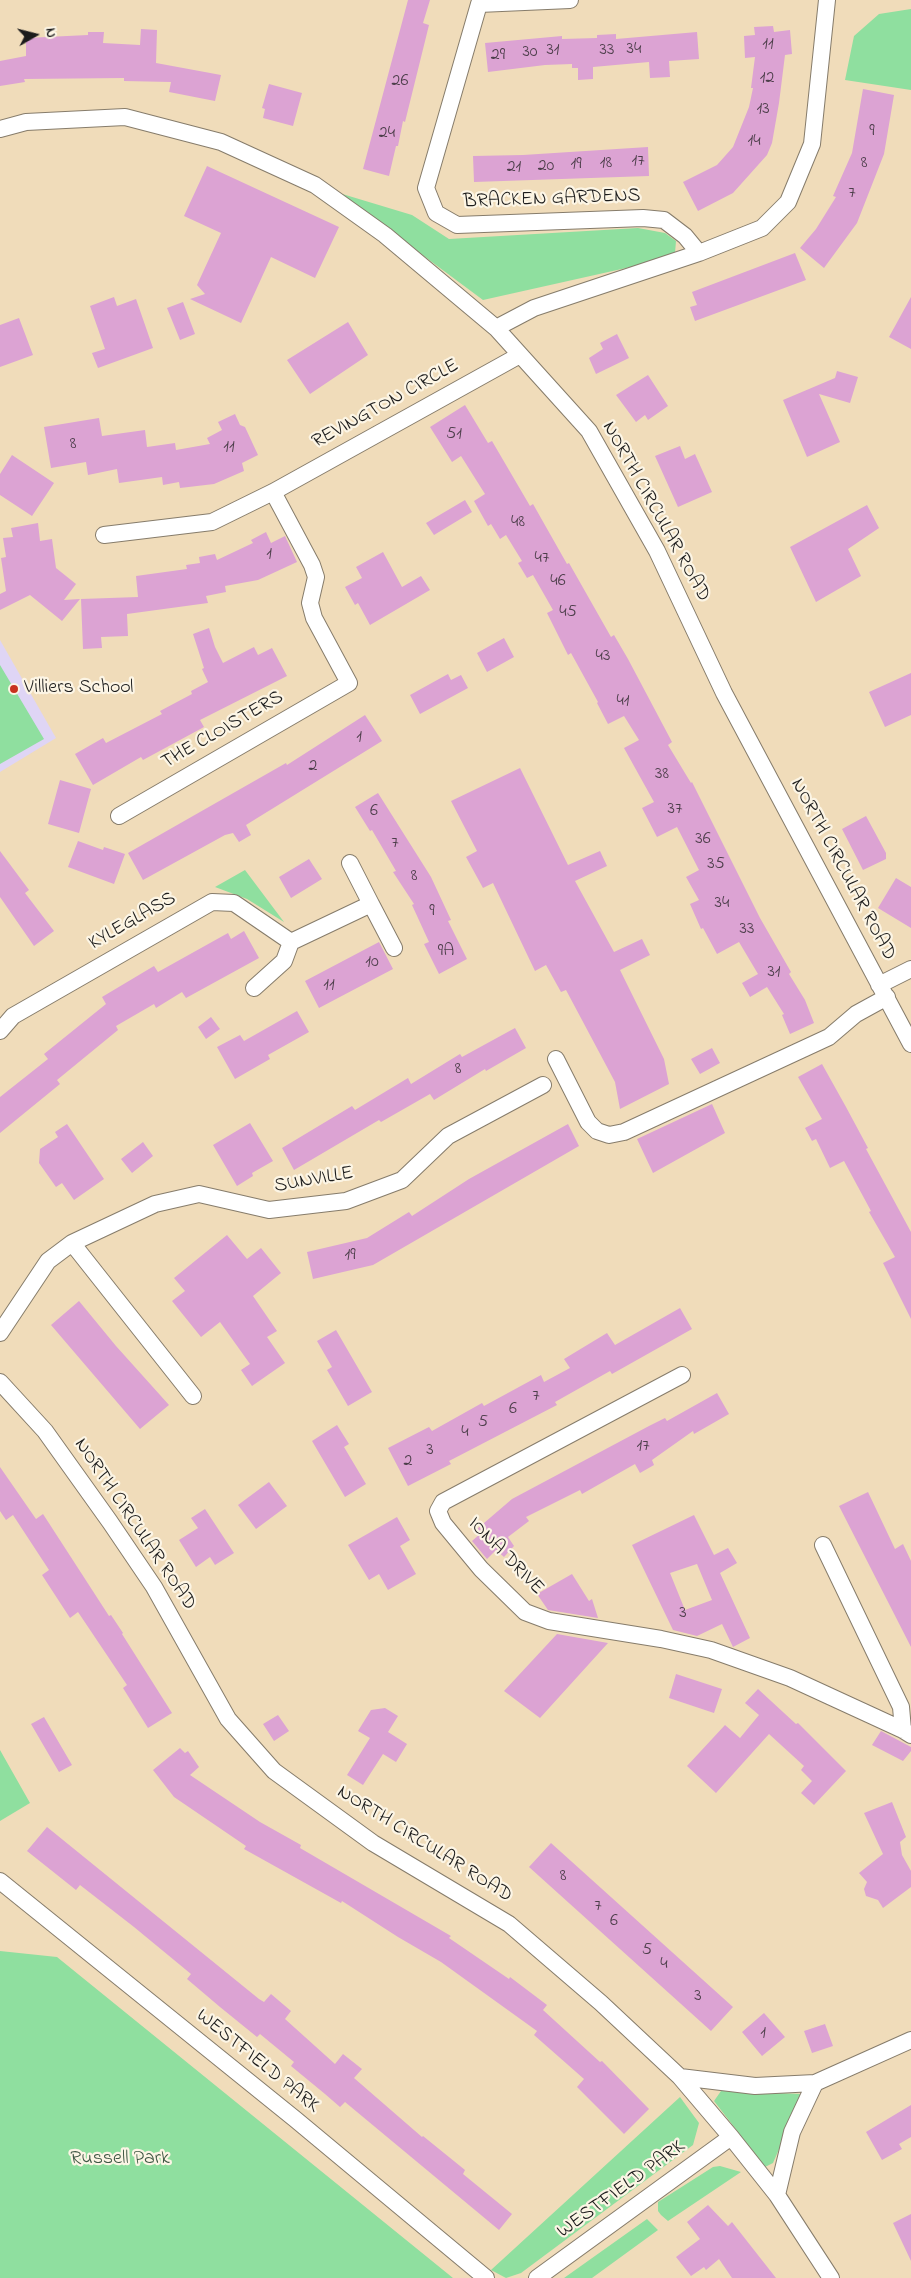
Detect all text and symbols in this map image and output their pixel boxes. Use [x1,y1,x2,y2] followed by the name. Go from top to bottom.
[10,10,60,60] north arrow
[39,27,61,39] text: N
[762,34,774,56] house number: 11
[627,39,641,61] house number: 34
[546,40,560,62] house number: 31
[600,40,614,62] house number: 33
[522,42,538,64] house number: 30
[491,45,505,67] house number: 29
[760,68,774,90] house number: 12
[392,71,408,93] house number: 26
[756,99,770,121] house number: 13
[869,121,875,143] house number: 9
[379,123,395,145] house number: 24
[747,131,761,153] house number: 14
[631,151,645,173] house number: 17
[600,153,612,175] house number: 18
[861,153,867,175] house number: 8
[570,154,582,176] house number: 19
[538,156,554,178] house number: 20
[507,157,521,179] house number: 21
[848,183,856,205] house number: 7
[463,185,641,215] street label: BRACKEN GARDENS
[309,355,463,455] street label: REVINGTON CIRCLE
[595,418,715,606] street label: NORTH CIRCULAR ROAD
[446,424,462,446] house number: 51
[70,434,76,456] house number: 8
[223,437,235,459] house number: 11
[511,512,525,534] house number: 48
[266,544,272,566] house number: 1
[535,548,549,570] house number: 47
[550,571,566,593] house number: 46
[559,602,577,624] house number: 45
[596,646,610,668] house number: 43
[24,677,133,701] place label: Villiers School
[8,683,20,695] marker: Villiers School
[158,686,288,776] street label: THE CLOISTERS
[616,691,630,713] house number: 41
[356,727,362,749] house number: 1
[309,756,317,778] house number: 2
[655,764,669,786] house number: 38
[784,775,900,965] street label: NORTH CIRCULAR ROAD
[668,799,682,821] house number: 37
[370,801,378,823] house number: 6
[695,829,711,851] house number: 36
[391,833,399,855] house number: 7
[707,854,725,876] house number: 35
[411,866,417,888] house number: 8
[85,888,181,956] street label: KYLEGLASS
[715,893,729,915] house number: 34
[429,901,435,923] house number: 9
[740,919,754,941] house number: 33
[438,941,454,963] house number: 9A
[365,952,379,974] house number: 10
[767,962,781,984] house number: 31
[323,975,335,997] house number: 11
[455,1059,461,1081] house number: 8
[273,1162,355,1200] street label: SUNVILLE
[344,1245,356,1267] house number: 19
[532,1386,540,1408] house number: 7
[509,1399,517,1421] house number: 6
[478,1412,488,1434] house number: 5
[461,1422,469,1444] house number: 4
[67,1434,201,1616] street label: NORTH CIRCULAR ROAD
[636,1436,650,1458] house number: 17
[426,1440,434,1462] house number: 3
[404,1451,412,1473] house number: 2
[462,1513,548,1601] street label: IONA DRIVE
[679,1603,687,1625] house number: 3
[332,1781,516,1909] street label: NORTH CIRCULAR ROAD
[560,1866,566,1888] house number: 8
[594,1896,602,1918] house number: 7
[610,1911,618,1933] house number: 6
[642,1940,652,1962] house number: 5
[660,1954,668,1976] house number: 4
[694,1986,702,2008] house number: 3
[190,2005,324,2119] street label: WESTFIELD PARK
[760,2023,766,2045] house number: 1
[553,2136,691,2244] street label: WESTFIELD PARK
[70,2148,170,2172] park label: Russell Park

